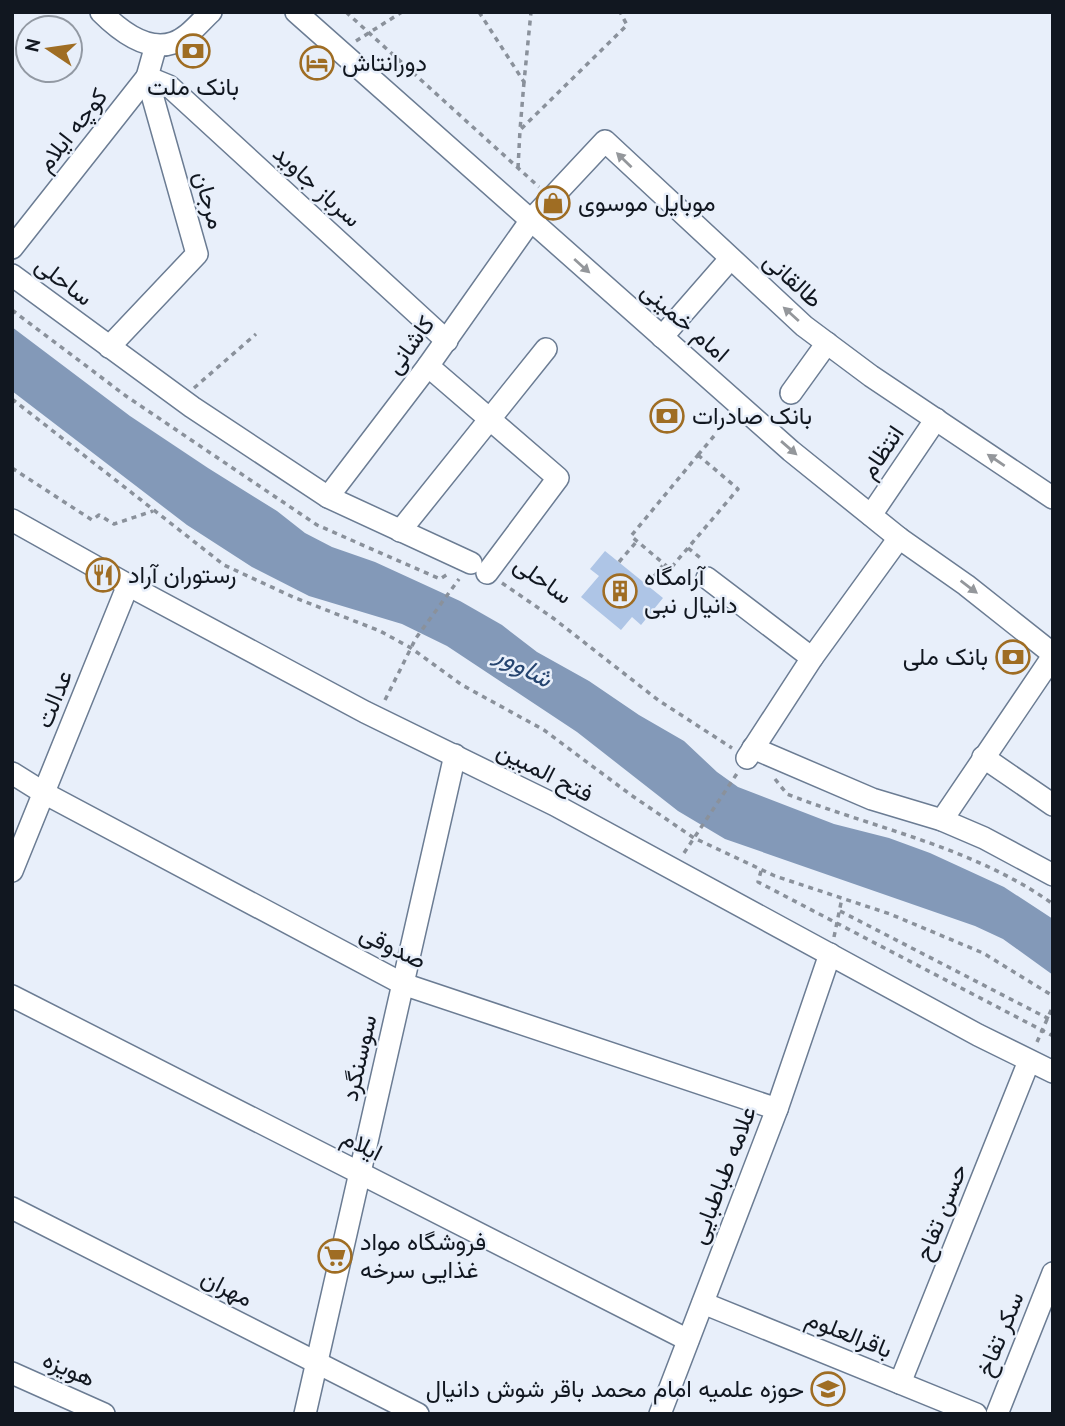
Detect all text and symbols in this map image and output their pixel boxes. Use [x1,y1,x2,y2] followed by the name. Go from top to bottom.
[14,14,84,84] north arrow
[174,32,212,70] bank icon: بانک ملت
[19,36,46,54] text: N
[298,44,336,82] hotel icon: دورانتاش
[342,47,427,78] place label: دورانتاش
[147,71,239,102] place label: بانک ملت
[29,82,115,178] street label: کوچه ایلام
[267,138,368,234] street label: سرباز جاوید
[616,152,633,168] one-way arrow
[186,167,232,232] street label: مرجان
[534,184,572,222] shop icon: موبایل موسوى
[578,187,716,218] place label: موبایل موسوى
[757,245,830,314] street label: طالقانی
[29,249,99,312] street label: ساحلی
[573,258,590,273] one-way arrow
[634,275,736,369] street label: امام خمینی
[782,306,800,322] one-way arrow
[378,309,441,380] street label: کاشانی
[648,397,686,435] bank icon: بانک صادرات
[692,400,812,431] place label: بانک صادرات
[853,419,911,485] street label: انتظام
[780,440,798,456] one-way arrow
[987,453,1005,467] one-way arrow
[508,548,579,611] street label: ساحلی
[84,556,122,594] restaurant icon: رستوران آراد
[128,559,237,590] place label: رستوران آراد
[644,561,738,620] place label: آرامگاه دانیال نبی
[601,572,639,610] building icon: آرامگاه دانیال نبی
[960,580,978,594] one-way arrow
[489,636,559,695] water label: شاوور
[994,638,1032,676] bank icon: بانک ملی
[903,641,988,672] place label: بانک ملی
[28,665,79,732] street label: عدالت
[491,734,599,811] street label: فتح المبین
[355,917,431,976] street label: صدوقی
[334,1012,383,1104] street label: سوسنگرد
[682,1101,763,1248] street label: علامه طباطبایی
[336,1121,388,1169] street label: ایلام
[907,1159,975,1265] street label: حسن تفاح
[360,1226,486,1285] place label: فروشگاه مواد غذایی سرخه
[316,1237,354,1275] supermarket icon: فروشگاه مواد غذایی سرخه
[196,1261,258,1314] street label: مهران
[969,1287,1031,1381] street label: سکر تفاخ
[801,1302,897,1366] street label: باقرالعلوم
[38,1343,100,1394] street label: هویزه
[809,1370,847,1408] school or university icon: حوزه علمیه امام محمد باقر شوش دانیال
[426,1373,804,1405] place label: حوزه علمیه امام محمد باقر شوش دانیال

